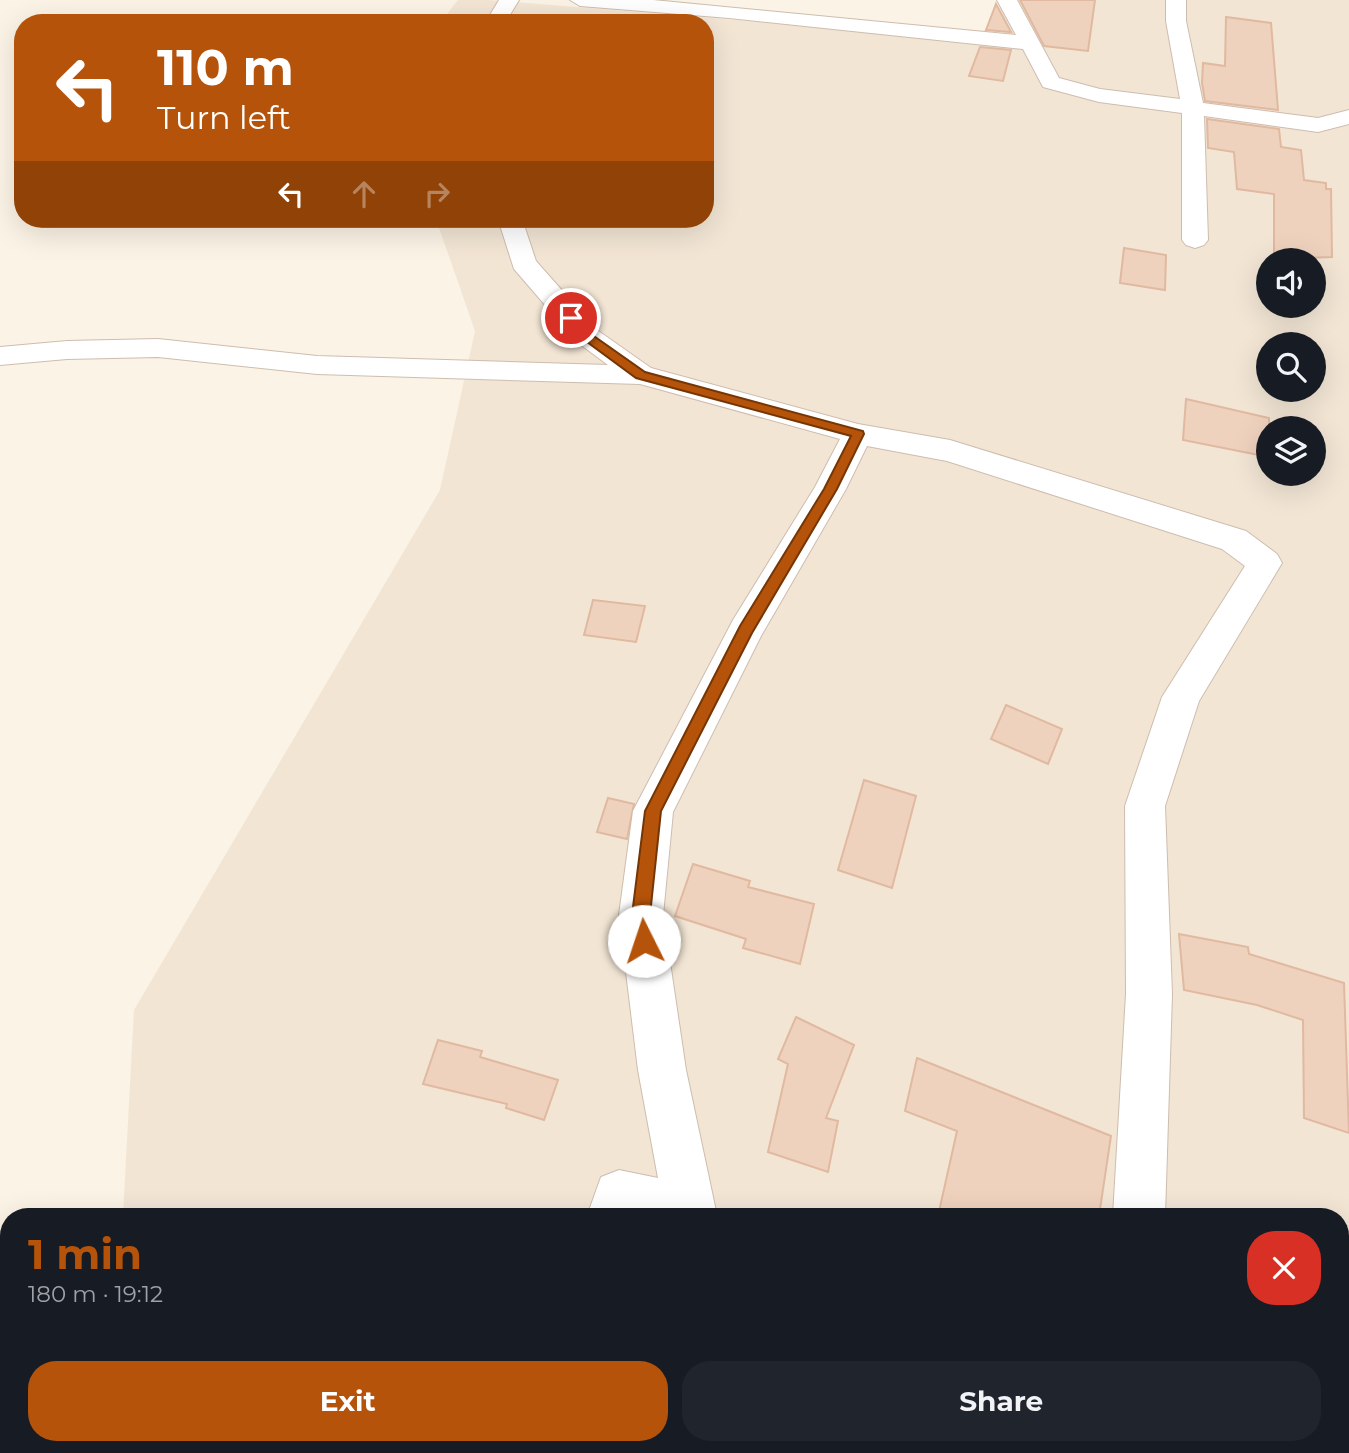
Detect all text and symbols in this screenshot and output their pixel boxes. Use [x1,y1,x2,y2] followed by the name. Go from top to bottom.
[157,38,294,97] text: 110 m
[42,42,133,133] icon: left
[157,98,291,137] text: Turn left
[272,175,310,213] icon: left
[345,175,383,213] icon: ahead
[418,175,456,213] icon: right
[1256,248,1326,486] map controls
[1256,248,1326,318] button: sound
[541,288,601,348] pin
[552,299,590,337] icon: arrive
[1256,332,1326,402] button: search
[1256,416,1326,486] button: layers
[607,904,681,978] position arrow
[28,1228,142,1280] text: 1 min
[1247,1231,1321,1305] button: close
[28,1280,163,1308] text: 180 m · 19:12
[28,1361,668,1441] button: Exit
[682,1361,1321,1441] button: Share

